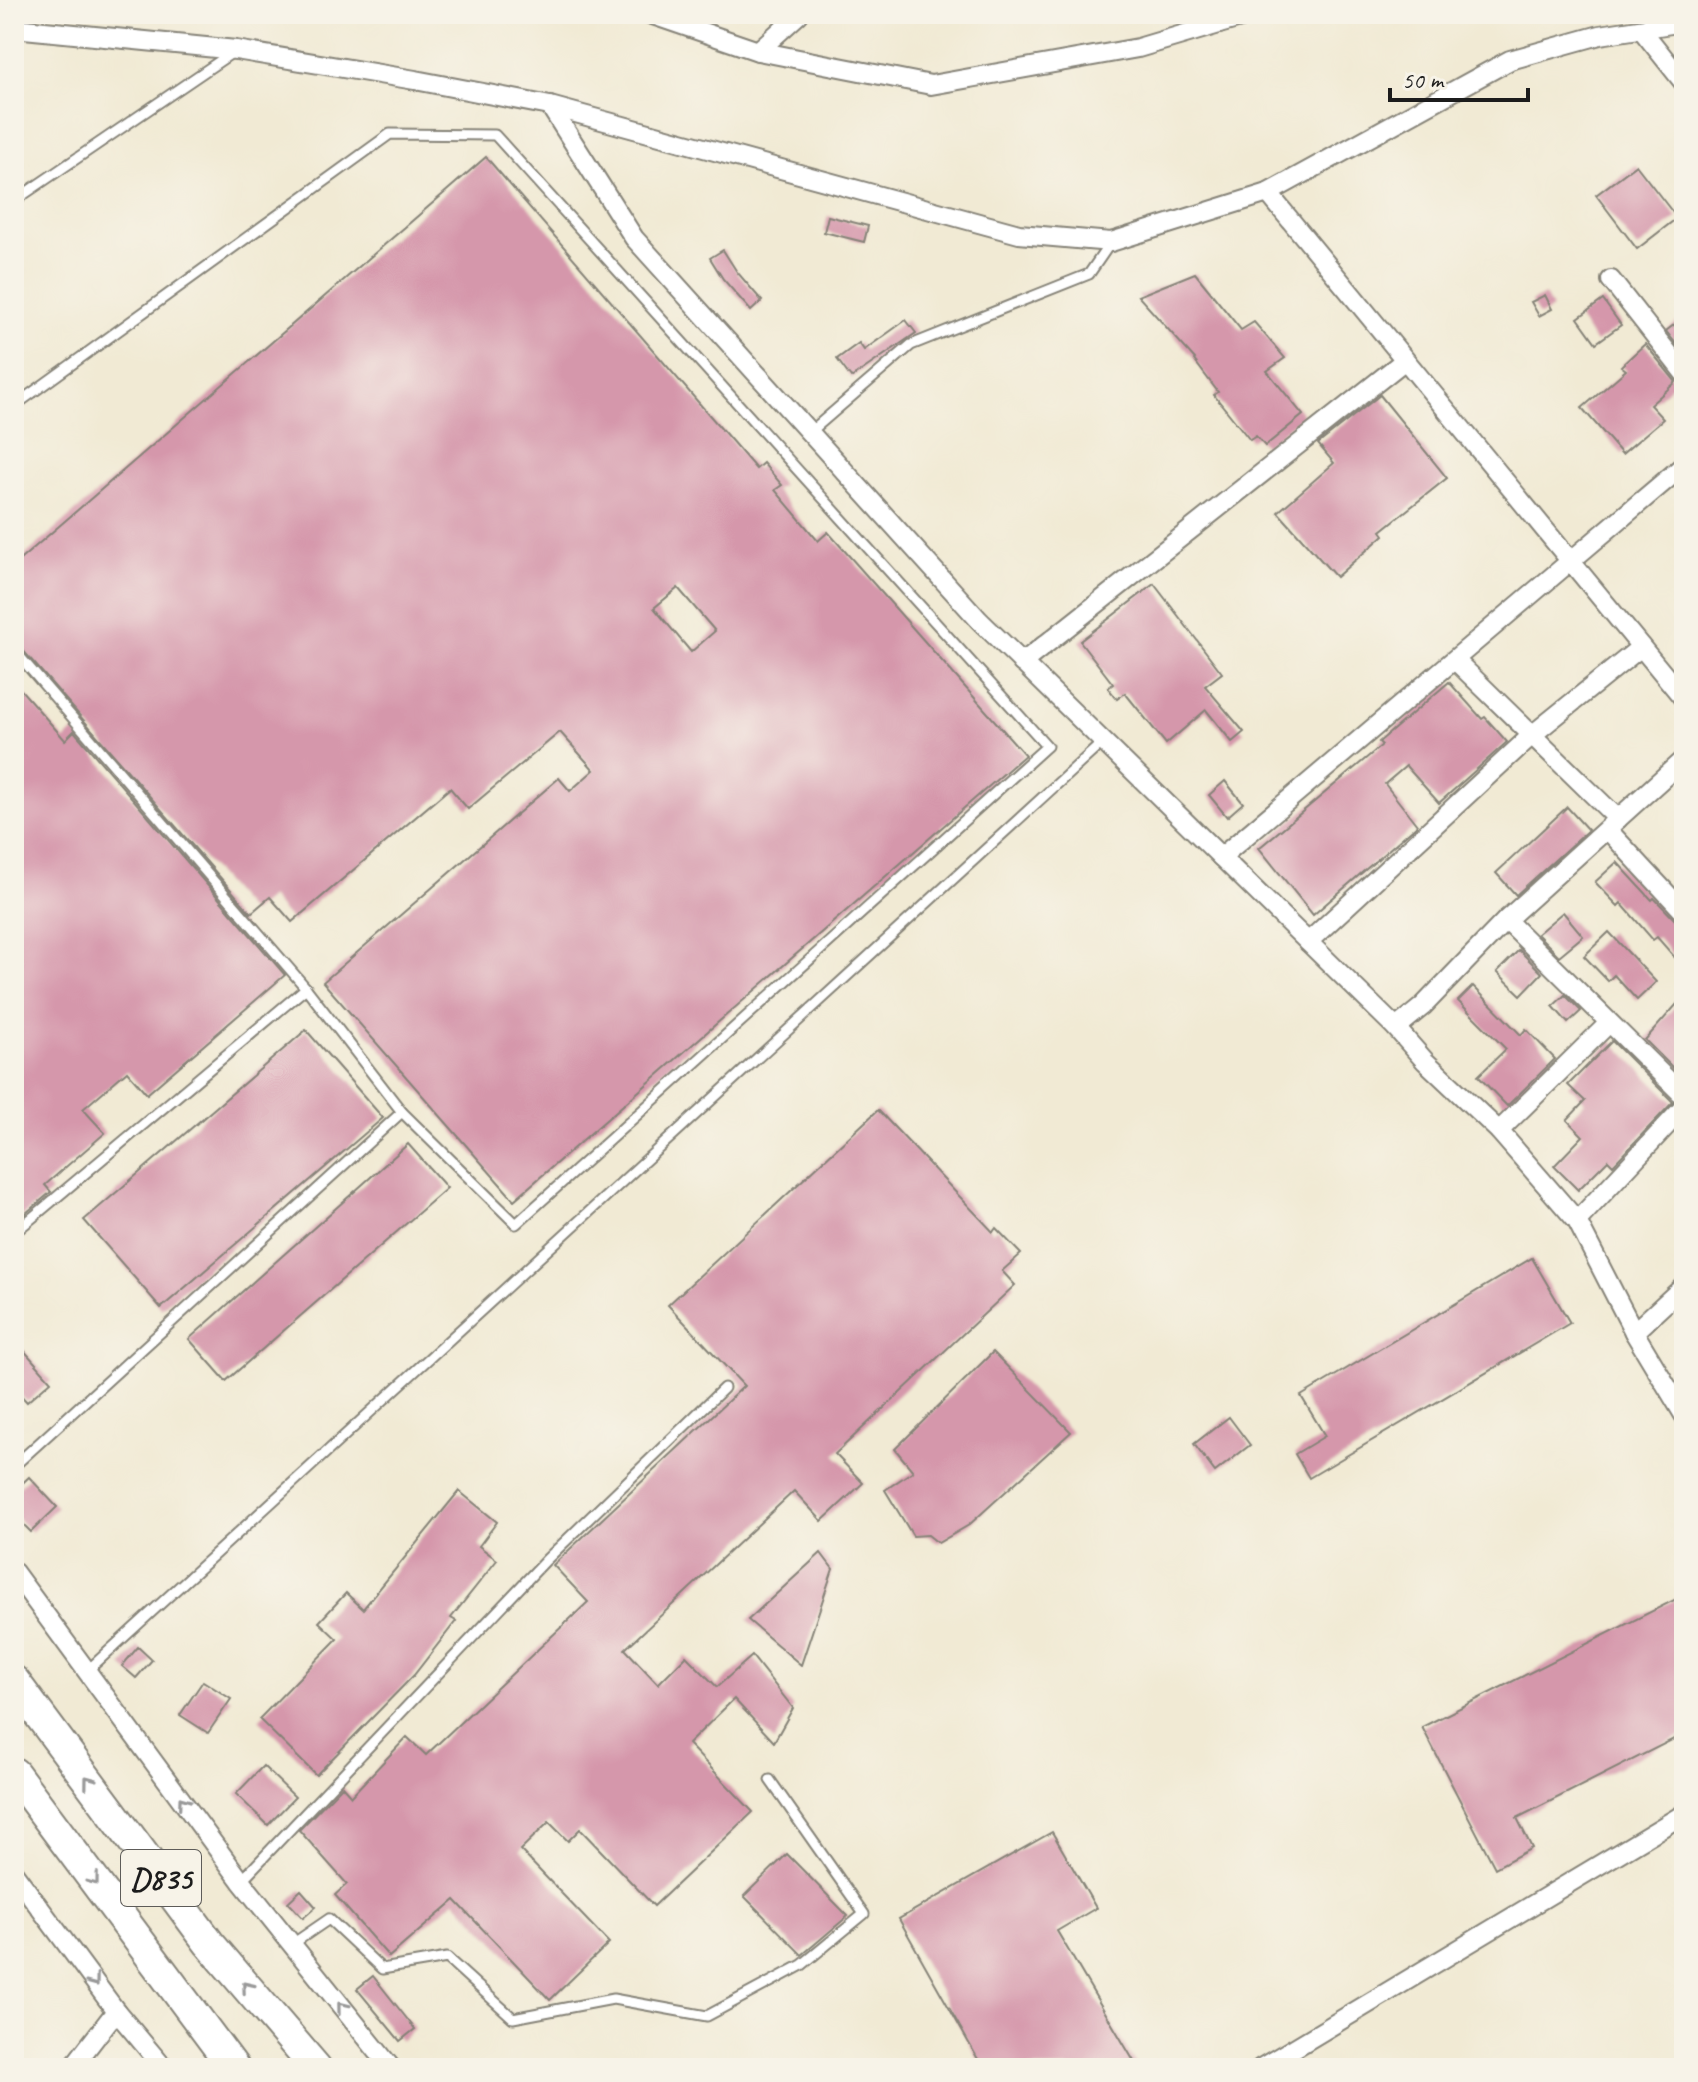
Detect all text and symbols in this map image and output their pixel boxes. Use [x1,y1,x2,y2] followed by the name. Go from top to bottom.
[1390,52,1528,102] scale bar
[1402,65,1445,95] text: 50 m
[84,1776,98,1790] one-way arrow
[178,1796,192,1810] one-way arrow
[121,1850,201,1906] road number: D835
[84,1872,99,1886] one-way arrow
[84,1972,98,1987] one-way arrow
[242,1982,257,1997] one-way arrow
[337,2001,351,2016] one-way arrow

